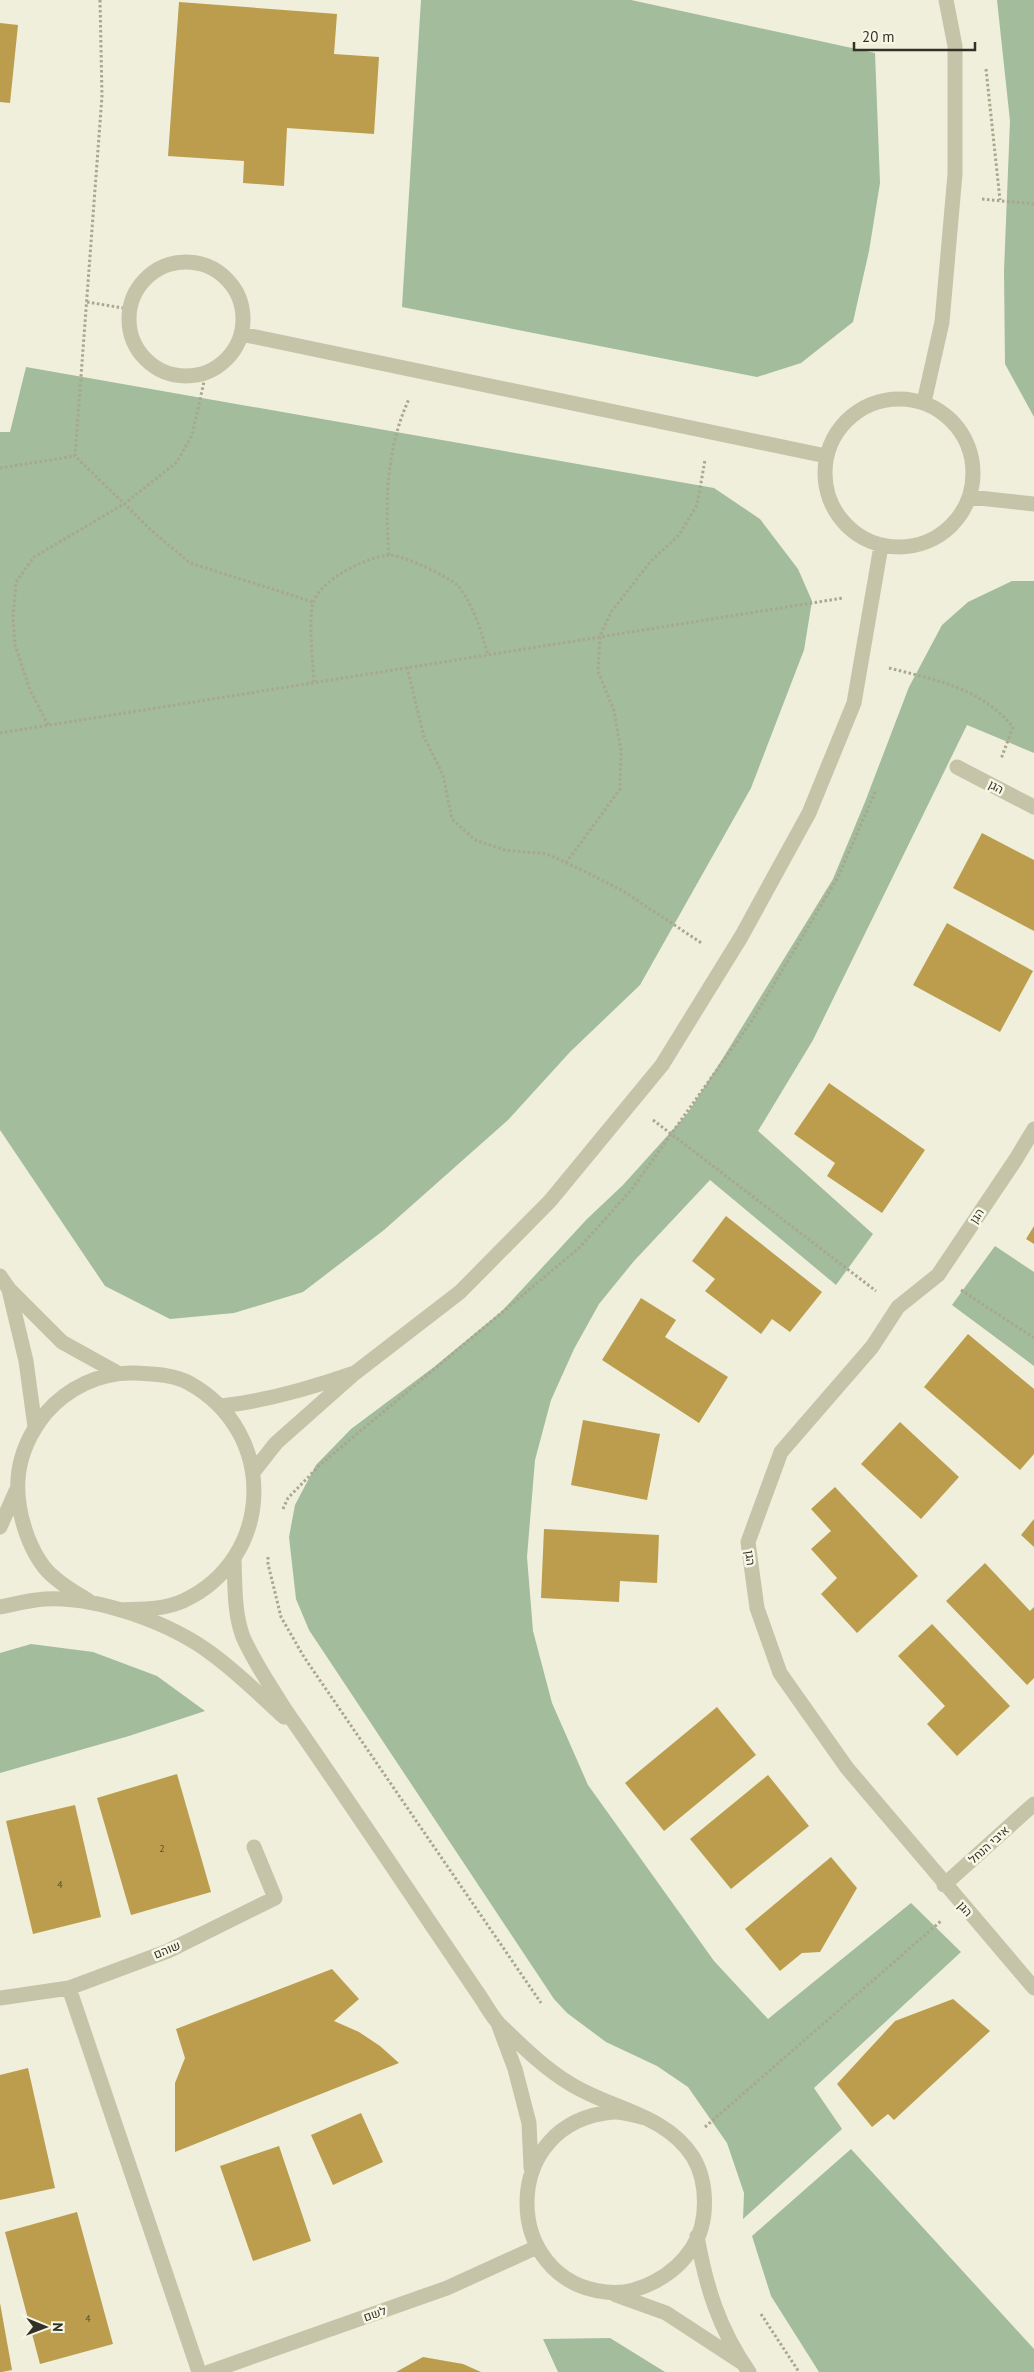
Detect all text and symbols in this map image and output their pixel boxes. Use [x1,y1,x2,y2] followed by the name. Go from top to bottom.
[854,20,975,52] scale bar
[862,27,895,46] text: 20 m
[986,776,1006,797] street label: הגן
[966,1205,987,1226] street label: הגן
[742,1549,759,1566] street label: הגן
[965,1822,1012,1867] street label: איבי הנחל
[159,1842,165,1855] house number: 2
[57,1878,63,1891] house number: 4
[955,1898,976,1919] street label: הגן
[151,1937,183,1962] street label: שוהם
[20,2302,70,2352] north arrow
[361,2303,388,2324] street label: לשם
[85,2312,91,2325] house number: 4
[49,2322,67,2332] text: N

